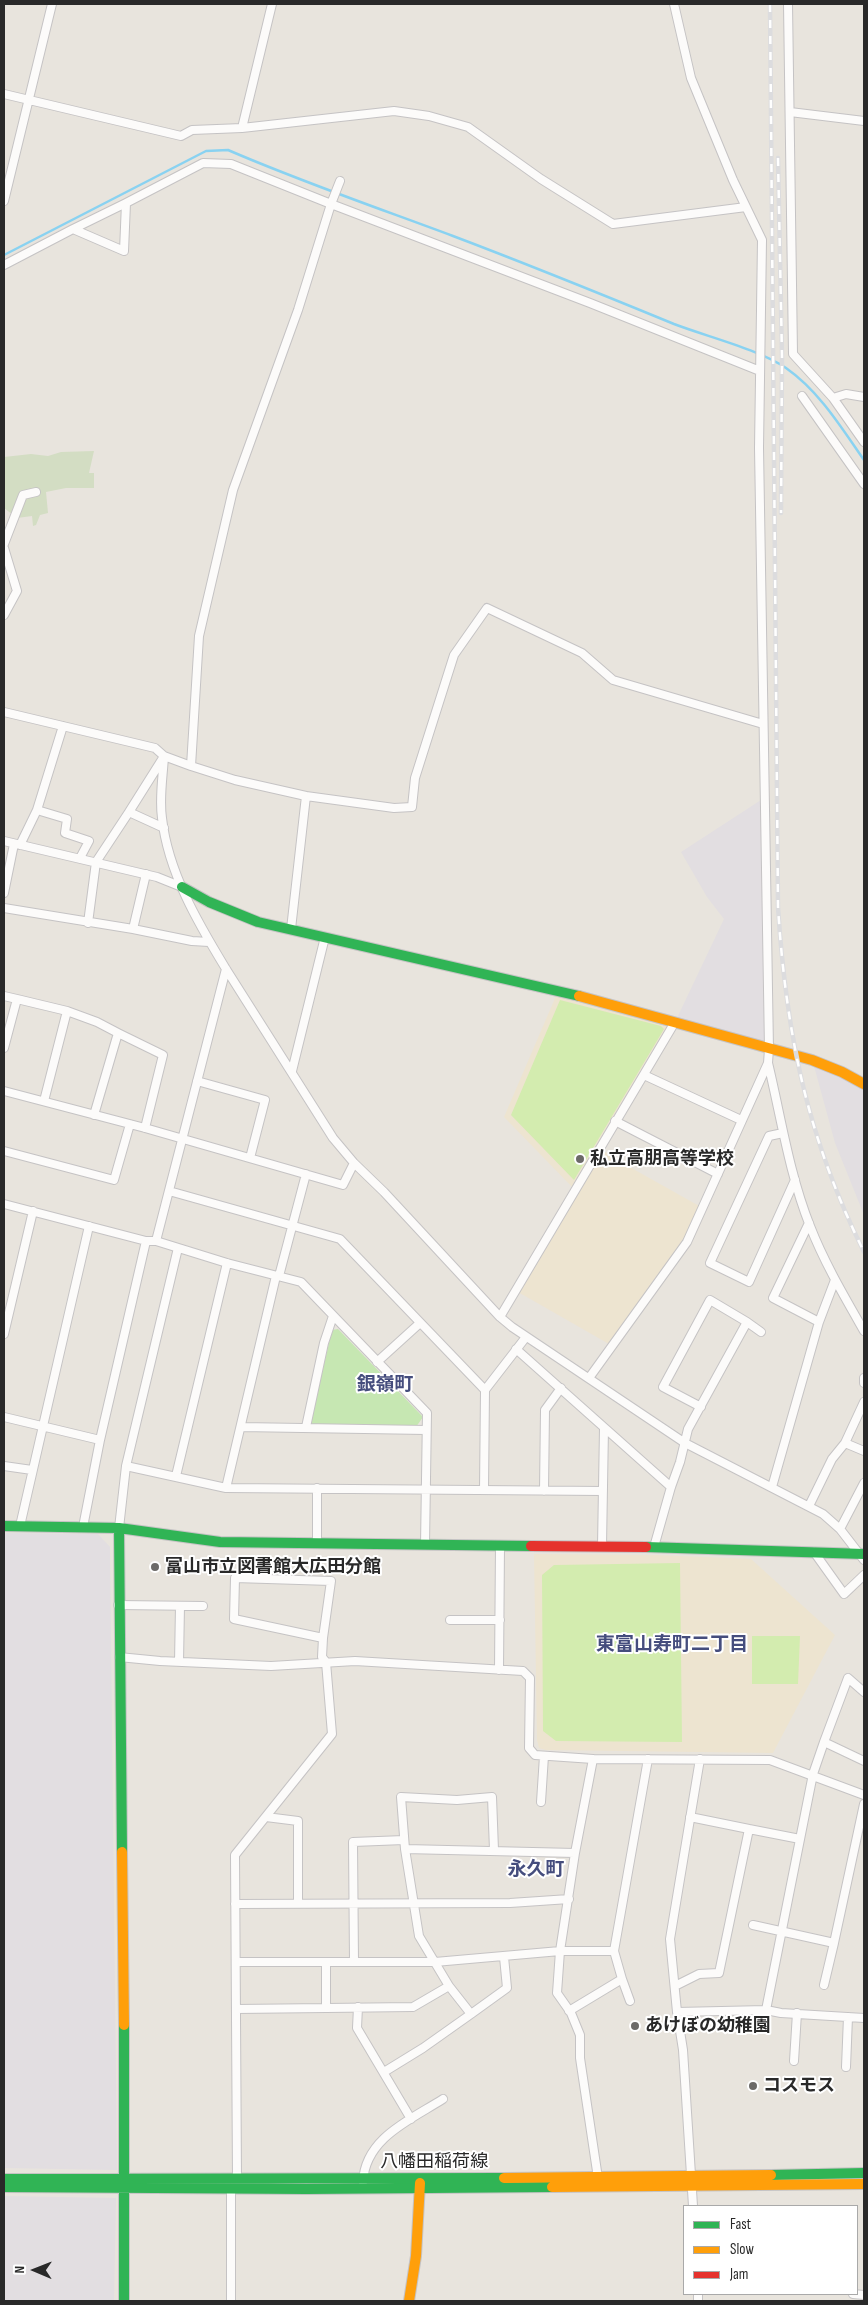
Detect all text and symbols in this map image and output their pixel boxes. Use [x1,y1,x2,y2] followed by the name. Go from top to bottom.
[590,1148,734,1170] place label: 私立高朋高等学校
[574,1153,586,1165] marker: 私立高朋高等学校
[357,1374,413,1396] district label: 銀嶺町
[165,1556,381,1578] place label: 富山市立図書館大広田分館
[149,1561,161,1573] marker: 富山市立図書館大広田分館
[596,1634,748,1656] district label: 東富山寿町二丁目
[508,1859,564,1881] district label: 永久町
[645,2015,771,2037] place label: あけぼの幼稚園
[629,2020,641,2032] marker: あけぼの幼稚園
[763,2075,835,2097] place label: コスモス
[747,2080,759,2092] marker: コスモス
[380,2151,488,2173] street label: 八幡田稲荷線
[683,2205,858,2295] legend
[730,2215,751,2234] text: Fast
[730,2240,754,2259] text: Slow
[10,2245,60,2295] north arrow
[730,2265,748,2284] text: Jam
[11,2266,28,2274] text: N

